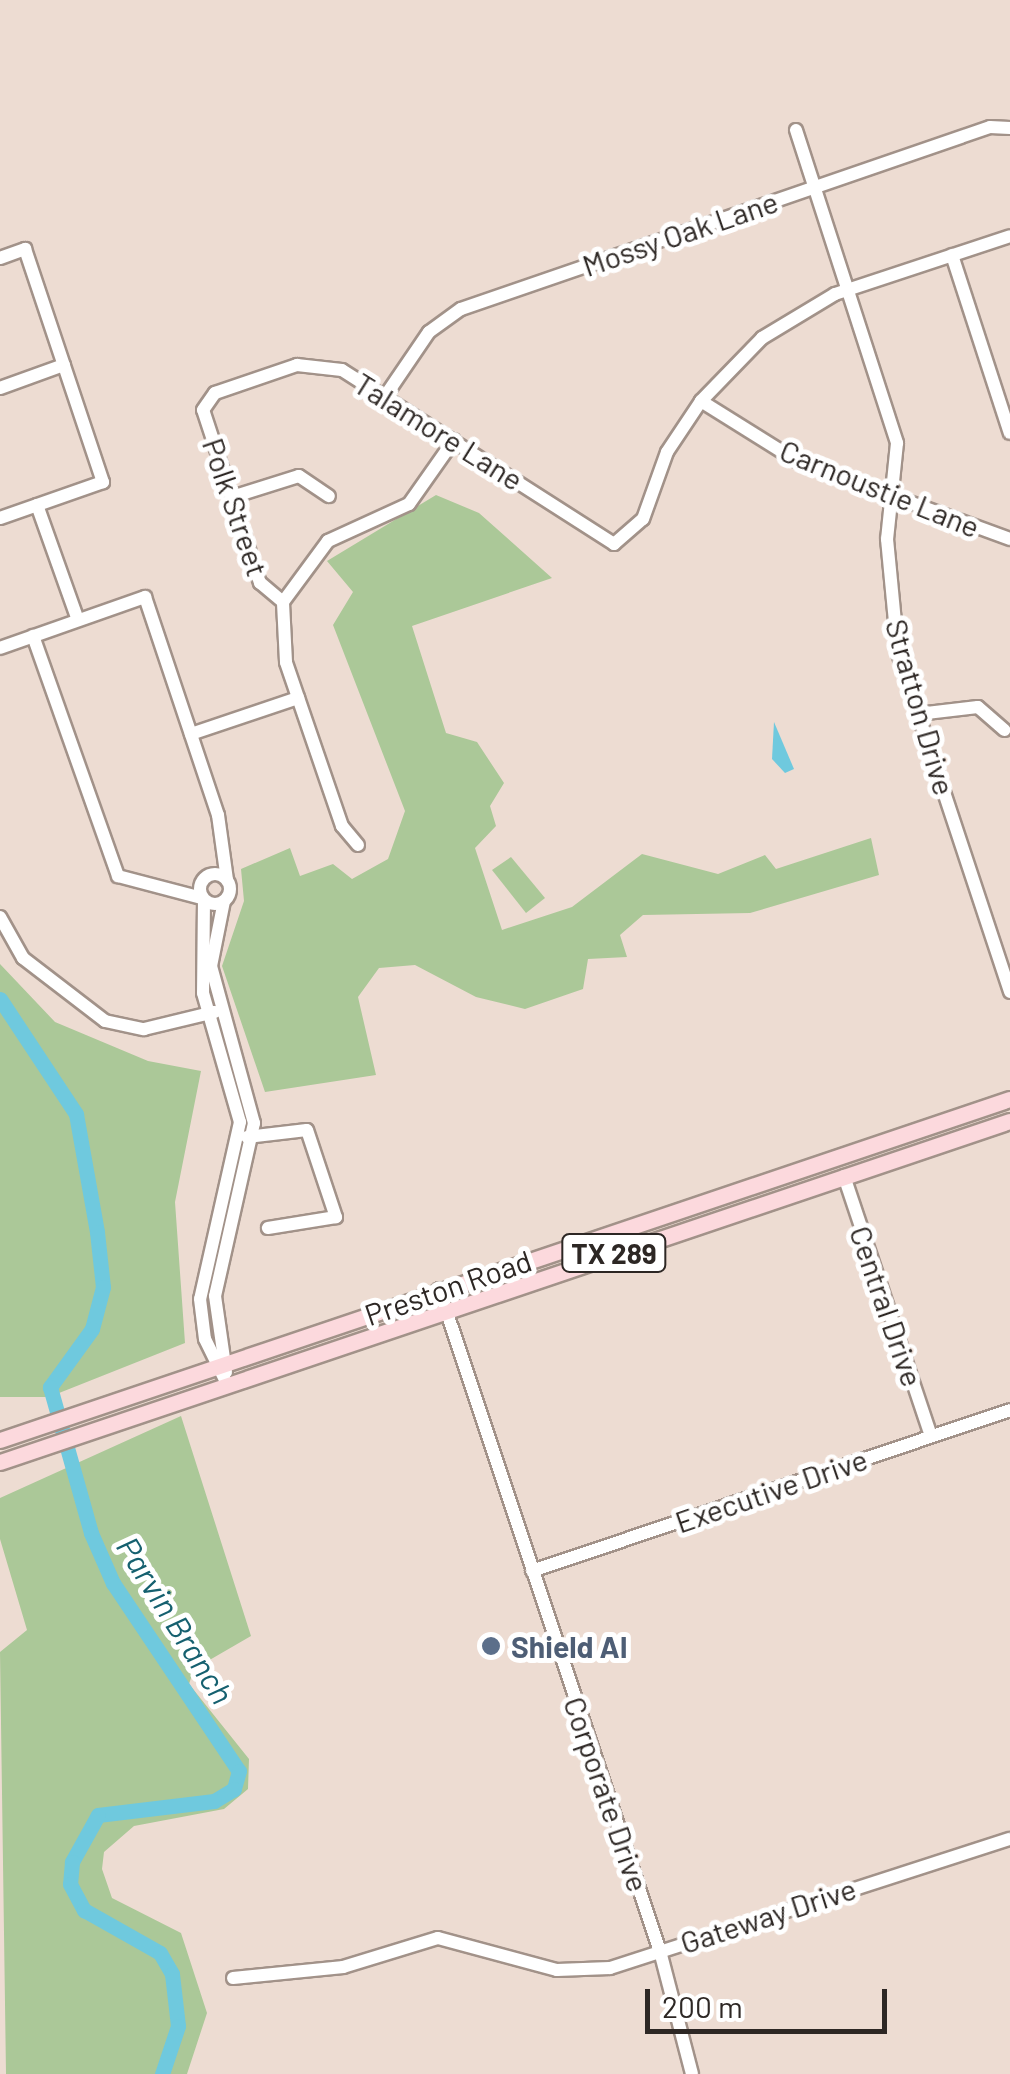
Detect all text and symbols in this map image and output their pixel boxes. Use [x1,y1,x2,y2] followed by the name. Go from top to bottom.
[578,183,782,283] street label: Mossy Oak Lane
[348,365,530,497] street label: Talamore Lane
[775,432,985,544] street label: Carnoustie Lane
[196,433,276,581] street label: Polk Street
[879,615,963,799] street label: Stratton Drive
[843,1221,931,1391] street label: Central Drive
[559,1230,669,1276] road number: TX 289
[360,1242,536,1332] street label: Preston Road
[670,1440,872,1540] street label: Executive Drive
[110,1529,242,1711] water label: Parvin Branch
[511,1628,628,1664] place label: Shield AI
[480,1635,502,1657] marker: Shield AI
[557,1692,657,1896] street label: Corporate Drive
[676,1870,860,1960] street label: Gateway Drive
[650,1969,892,2031] scale bar
[662,1988,743,2024] text: 200 m

